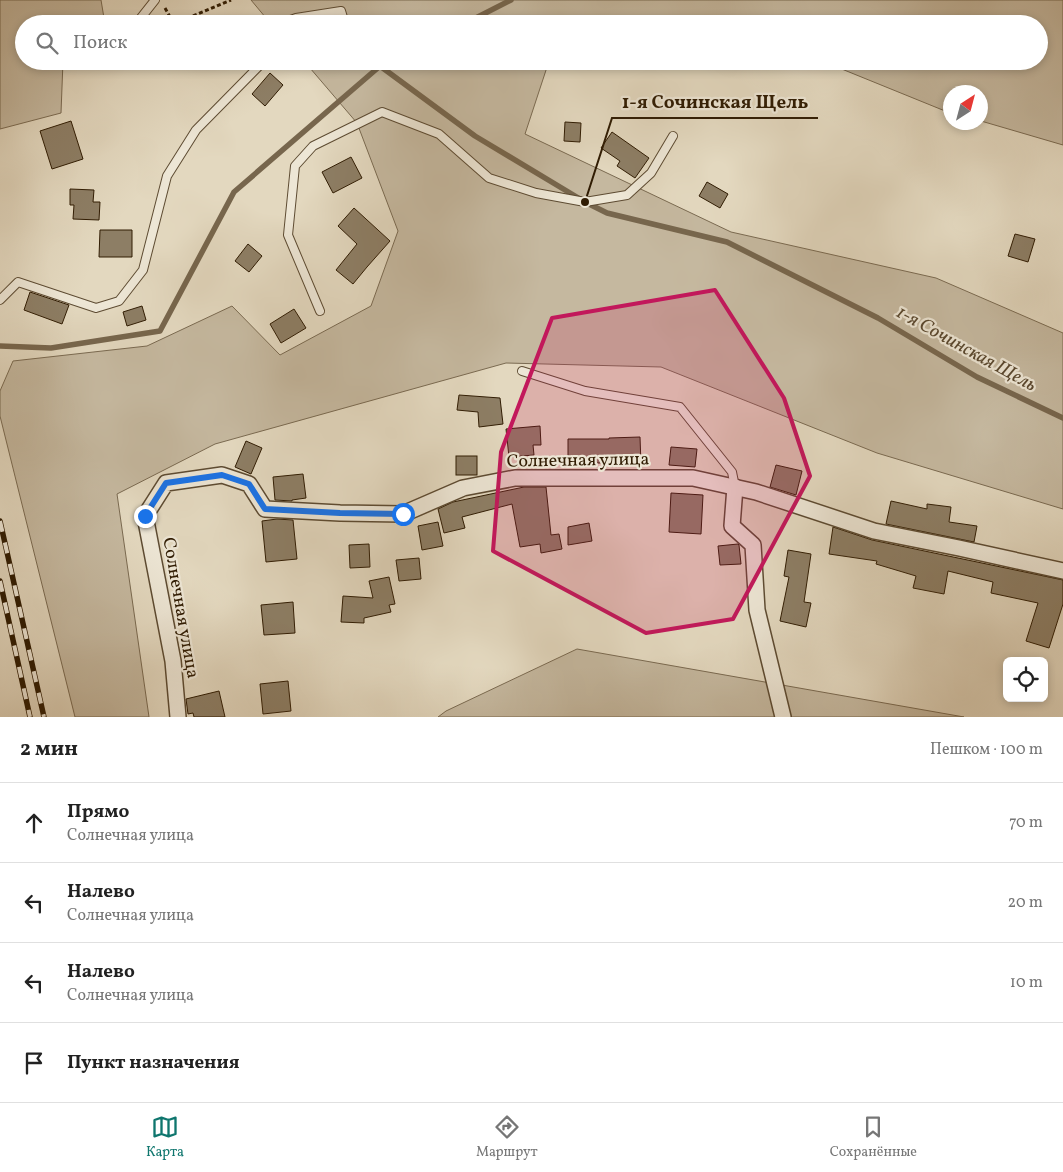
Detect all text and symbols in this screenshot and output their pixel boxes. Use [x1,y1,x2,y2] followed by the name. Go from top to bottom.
[15,15,1048,70] search box
[33,29,61,57] icon: search
[73,30,127,56] text: Поиск
[612,84,818,118] callout: 1-я Сочинская Щель
[943,85,988,130] north arrow
[622,90,808,116] text: 1-я Сочинская Щель
[891,300,1041,398] water label: 1-я Сочинская Щель
[506,447,650,475] street label: Солнечная улица
[392,503,415,526] route start
[134,505,157,528] route end
[155,536,205,681] street label: Солнечная улица
[1003,657,1048,702] map controls
[1003,657,1048,702] button: locate
[20,735,78,764] text: 2 мин
[930,739,1043,761] text: Пешком · 100 m
[67,799,129,825] text: Прямо
[20,809,48,837] icon: ahead
[1009,812,1043,834] text: 70 m
[67,825,194,847] text: Солнечная улица
[67,879,135,905] text: Налево
[20,889,48,917] icon: left
[1008,892,1043,914] text: 20 m
[67,905,194,927] text: Солнечная улица
[67,959,135,985] text: Налево
[20,969,48,997] icon: left
[1010,972,1043,994] text: 10 m
[67,985,194,1007] text: Солнечная улица
[20,1049,48,1077] icon: arrive
[67,1050,240,1076] text: Пункт назначения
[146,1113,184,1162] tab: Карта
[476,1113,538,1162] tab: Маршрут
[830,1113,917,1162] tab: Сохранённые

